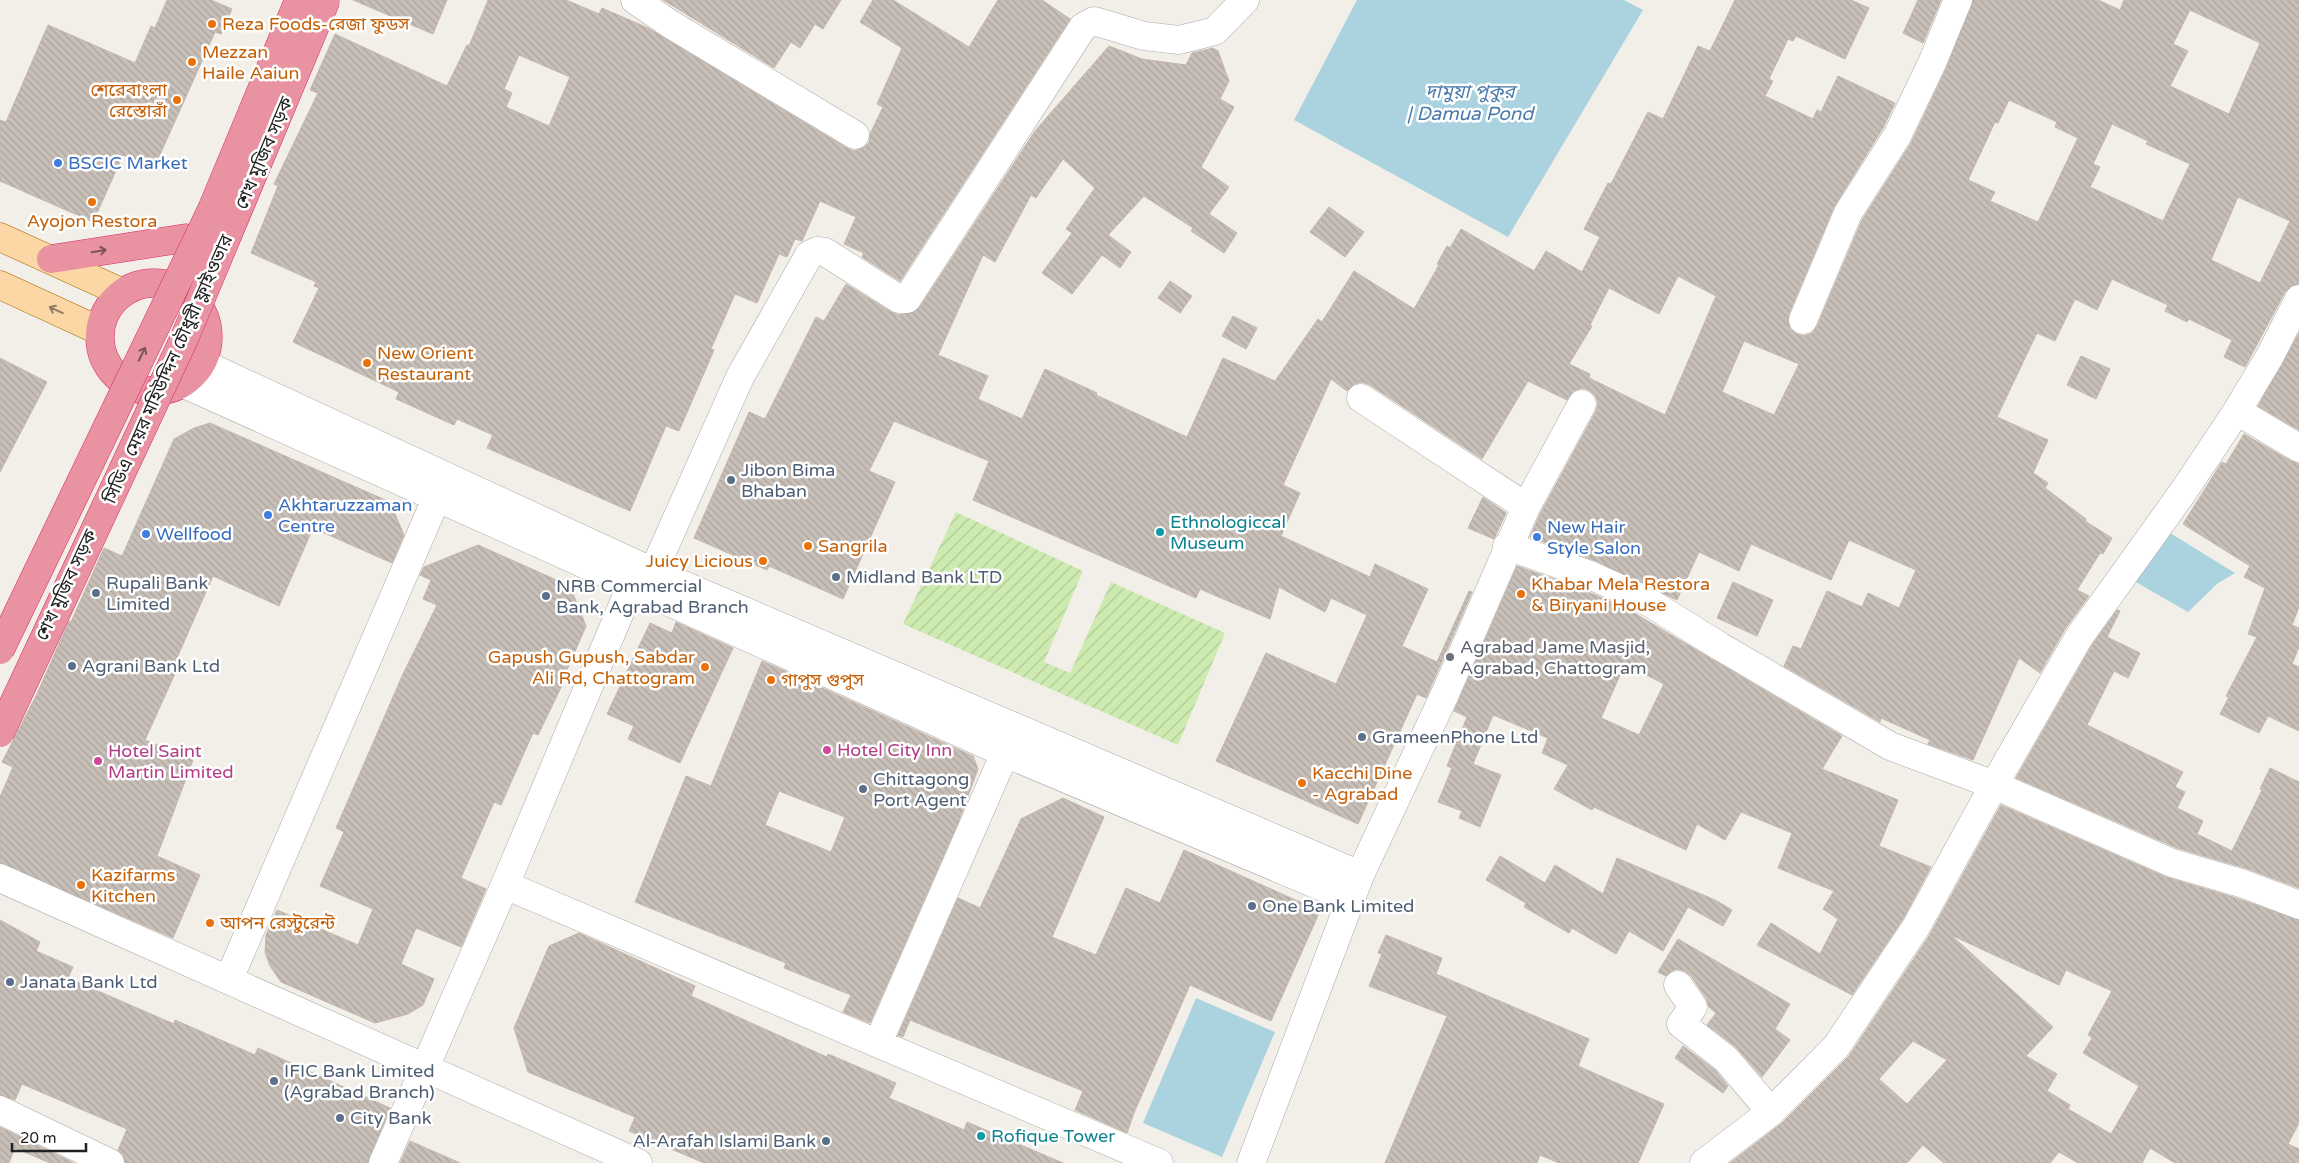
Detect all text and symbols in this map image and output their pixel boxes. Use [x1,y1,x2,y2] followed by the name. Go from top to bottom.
[222,13,410,35] place label: Reza Foods-রেজা ফুডস
[206,18,218,30] marker: Reza Foods-রেজা ফুডস
[202,41,300,84] place label: Mezzan Haile Aaiun
[186,56,198,68] marker: Mezzan Haile Aaiun
[90,79,167,122] place label: শেরেবাংলা রেস্তোরাঁ
[1407,81,1535,125] water label: দামুয়া পুকুর | Damua Pond
[230,93,298,212] street label: শেখ মুজিব সড়ক
[171,94,183,106] marker: শেরেবাংলা রেস্তোরাঁ
[68,152,188,174] place label: BSCIC Market
[52,157,64,169] marker: BSCIC Market
[86,196,98,208] marker: Ayojon Restora
[27,210,157,232] place label: Ayojon Restora
[98,231,237,508] street label: সিডিএ মেয়র মহিউদ্দিন চৌধুরী ফ্লাইওভার
[91,246,107,256] one-way arrow
[49,305,64,315] one-way arrow
[377,342,474,385] place label: New Orient Restaurant
[138,347,148,362] one-way arrow
[361,357,373,369] marker: New Orient Restaurant
[741,459,835,502] place label: Jibon Bima Bhaban
[725,474,737,486] marker: Jibon Bima Bhaban
[278,494,412,537] place label: Akhtaruzzaman Centre
[262,509,274,521] marker: Akhtaruzzaman Centre
[1170,511,1286,554] place label: Ethnologiccal Museum
[1547,516,1641,559] place label: New Hair Style Salon
[156,523,232,545] place label: Wellfood
[31,526,102,644] street label: শেখ মুজিব সড়ক
[1154,526,1166,538] marker: Ethnologiccal Museum
[140,528,152,540] marker: Wellfood
[1531,531,1543,543] marker: New Hair Style Salon
[818,535,888,557] place label: Sangrila
[802,540,814,552] marker: Sangrila
[646,550,753,572] place label: Juicy Licious
[757,555,769,567] marker: Juicy Licious
[846,566,1002,588] place label: Midland Bank LTD
[830,571,842,583] marker: Midland Bank LTD
[106,572,208,615] place label: Rupali Bank Limited
[1531,573,1710,616] place label: Khabar Mela Restora & Biryani House
[556,575,749,618] place label: NRB Commercial Bank, Agrabad Branch
[90,587,102,599] marker: Rupali Bank Limited
[1515,588,1527,600] marker: Khabar Mela Restora & Biryani House
[540,590,552,602] marker: NRB Commercial Bank, Agrabad Branch
[1460,636,1650,679] place label: Agrabad Jame Masjid, Agrabad, Chattogram
[488,646,695,689] place label: Gapush Gupush, Sabdar Ali Rd, Chattogram
[1444,651,1456,663] marker: Agrabad Jame Masjid, Agrabad, Chattogram
[82,655,220,677] place label: Agrani Bank Ltd
[66,660,78,672] marker: Agrani Bank Ltd
[699,661,711,673] marker: Gapush Gupush, Sabdar Ali Rd, Chattogram
[781,669,865,691] place label: গাপুস গুপুস
[765,674,777,686] marker: গাপুস গুপুস
[1372,726,1538,748] place label: GrameenPhone Ltd
[1356,731,1368,743] marker: GrameenPhone Ltd
[837,739,952,761] place label: Hotel City Inn
[108,740,234,783] place label: Hotel Saint Martin Limited
[821,744,833,756] marker: Hotel City Inn
[92,755,104,767] marker: Hotel Saint Martin Limited
[1312,762,1412,805] place label: Kacchi Dine - Agrabad
[873,768,969,811] place label: Chittagong Port Agent
[1296,777,1308,789] marker: Kacchi Dine - Agrabad
[857,783,869,795] marker: Chittagong Port Agent
[91,864,175,907] place label: Kazifarms Kitchen
[75,879,87,891] marker: Kazifarms Kitchen
[1262,895,1414,917] place label: One Bank Limited
[1246,900,1258,912] marker: One Bank Limited
[219,912,336,934] place label: আপন রেস্টুরেন্ট
[204,917,216,929] marker: আপন রেস্টুরেন্ট
[20,971,158,993] place label: Janata Bank Ltd
[4,976,16,988] marker: Janata Bank Ltd
[284,1060,435,1103] place label: IFIC Bank Limited (Agrabad Branch)
[268,1075,280,1087] marker: IFIC Bank Limited (Agrabad Branch)
[350,1107,432,1129] place label: City Bank
[334,1112,346,1124] marker: City Bank
[12,1120,86,1152] scale bar
[991,1125,1115,1147] place label: Rofique Tower
[20,1129,57,1147] text: 20 m
[633,1130,816,1152] place label: Al-Arafah Islami Bank
[975,1130,987,1142] marker: Rofique Tower
[820,1135,832,1147] marker: Al-Arafah Islami Bank

